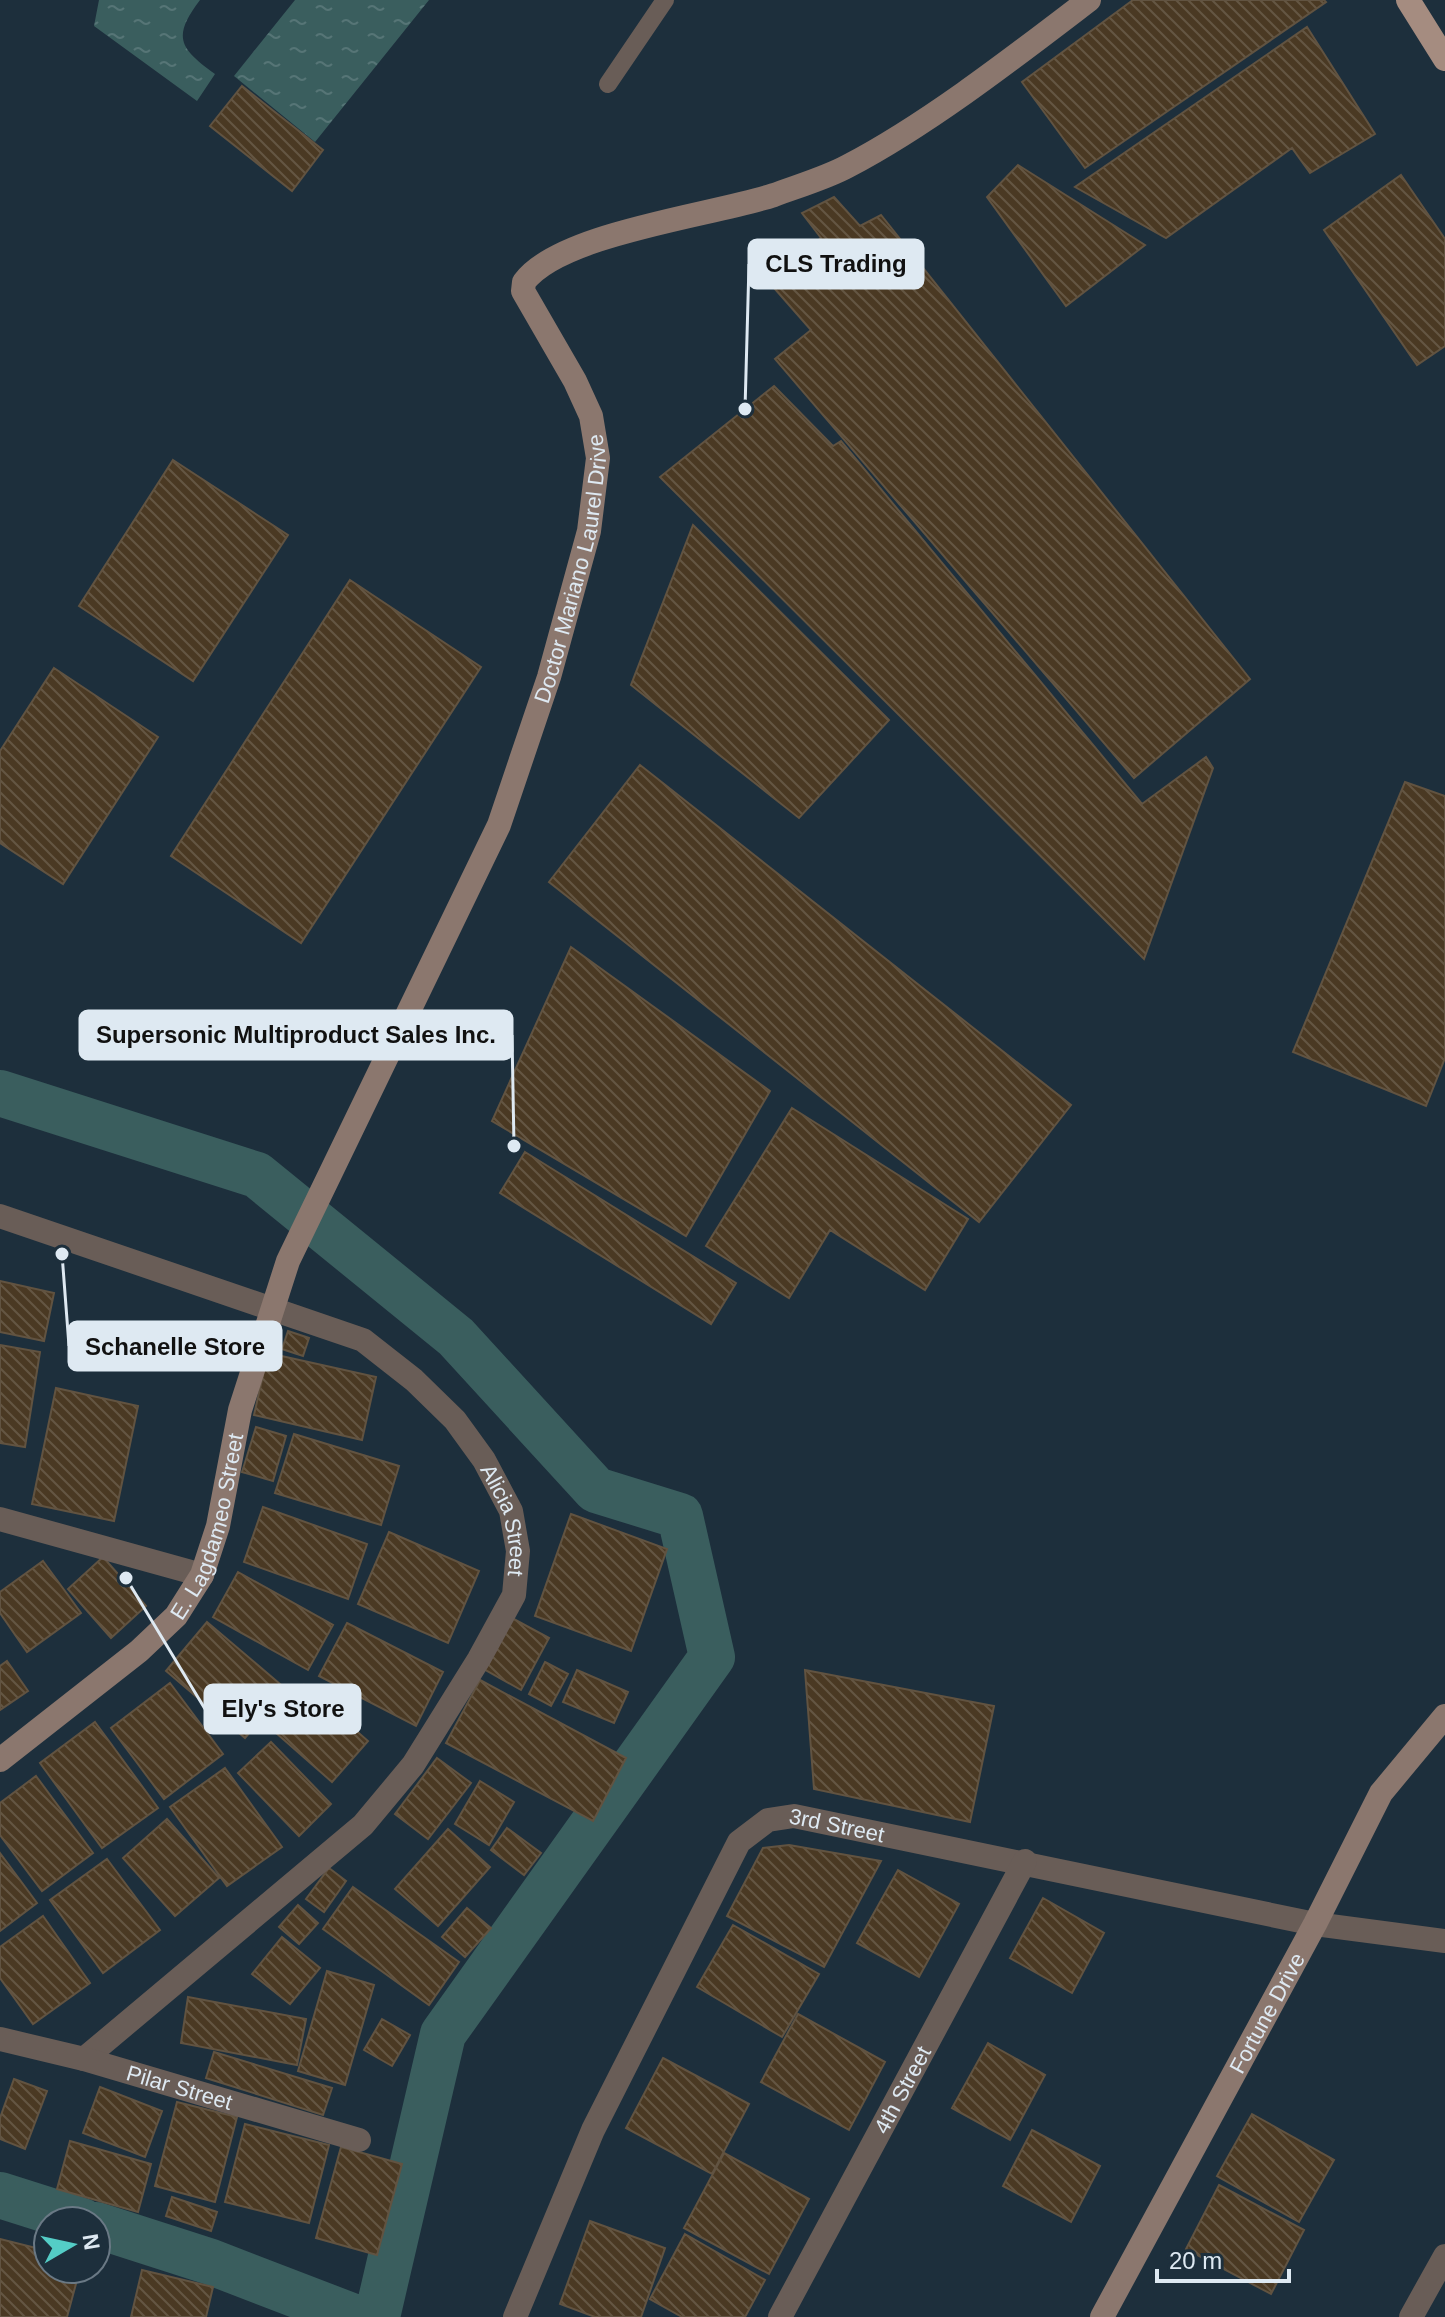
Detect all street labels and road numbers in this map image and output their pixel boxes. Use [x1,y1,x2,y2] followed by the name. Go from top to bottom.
[529,432,610,706] street label: Doctor Mariano Laurel Drive
[165,1431,248,1624] street label: E. Lagdameo Street
[476,1460,531,1577] street label: Alicia Street
[787,1803,887,1847] street label: 3rd Street
[1224,1948,1310,2077] street label: Fortune Drive
[868,2042,936,2138] street label: 4th Street
[124,2060,235,2115] street label: Pilar Street

